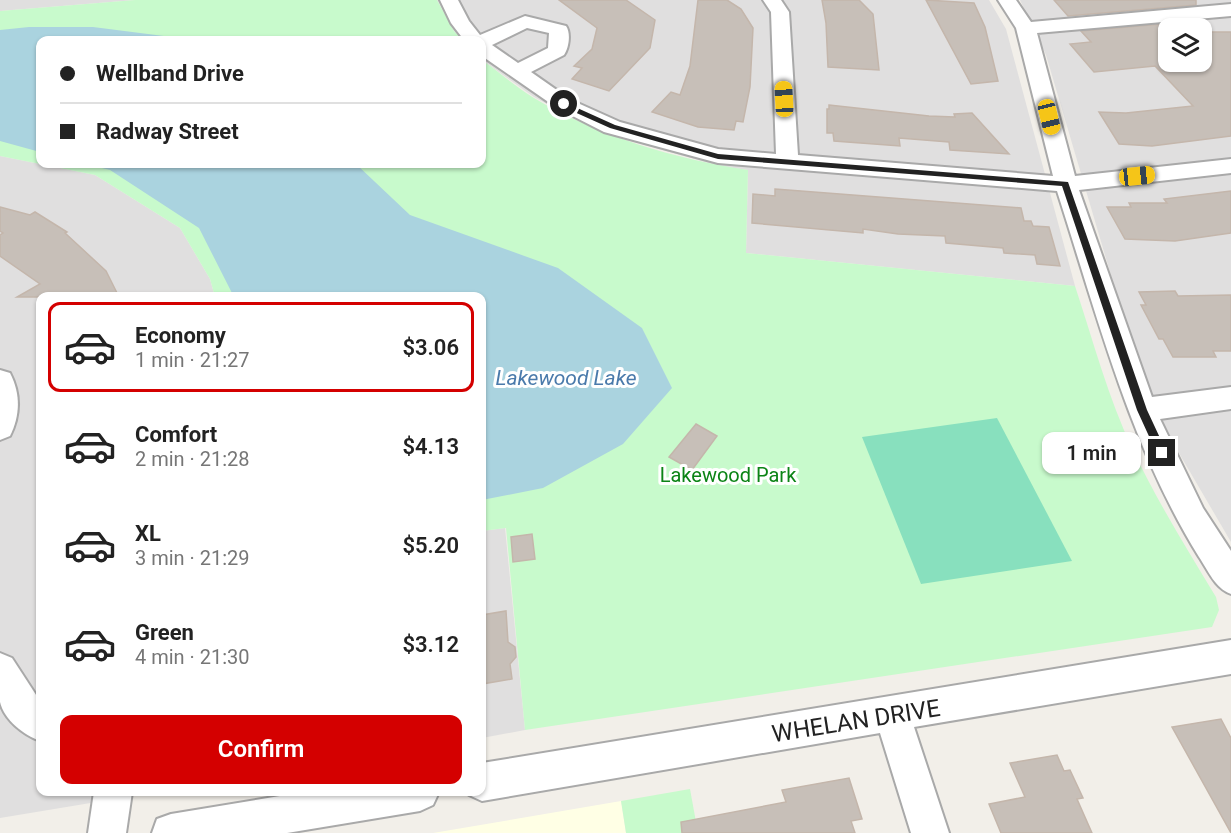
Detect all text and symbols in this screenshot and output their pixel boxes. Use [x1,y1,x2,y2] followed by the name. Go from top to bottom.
[1158,18,1212,72] map controls
[1158,18,1212,72] button: layers
[96,61,244,86] text: Wellband Drive
[774,81,794,117] car
[550,90,577,117] route start
[1036,97,1062,137] car
[96,119,239,144] text: Radway Street
[1118,165,1156,187] car
[63,320,117,374] icon: car
[135,323,226,348] text: Economy
[402,335,459,360] text: $3.06
[135,348,250,372] text: 1 min · 21:27
[495,366,637,390] water label: Lakewood Lake
[63,419,117,473] icon: car
[135,422,217,447] text: Comfort
[1042,432,1141,474] callout: 1 min
[402,434,459,459] text: $4.13
[1148,439,1175,466] route end
[1066,441,1117,465] text: 1 min
[135,447,250,471] text: 2 min · 21:28
[660,463,797,487] park label: Lakewood Park
[63,518,117,572] icon: car
[135,521,161,546] text: XL
[402,533,459,558] text: $5.20
[135,546,250,570] text: 3 min · 21:29
[63,617,117,671] icon: car
[135,620,194,645] text: Green
[402,632,459,657] text: $3.12
[135,645,250,669] text: 4 min · 21:30
[770,694,942,748] street label: WHELAN DRIVE
[60,715,462,784] button: Confirm

